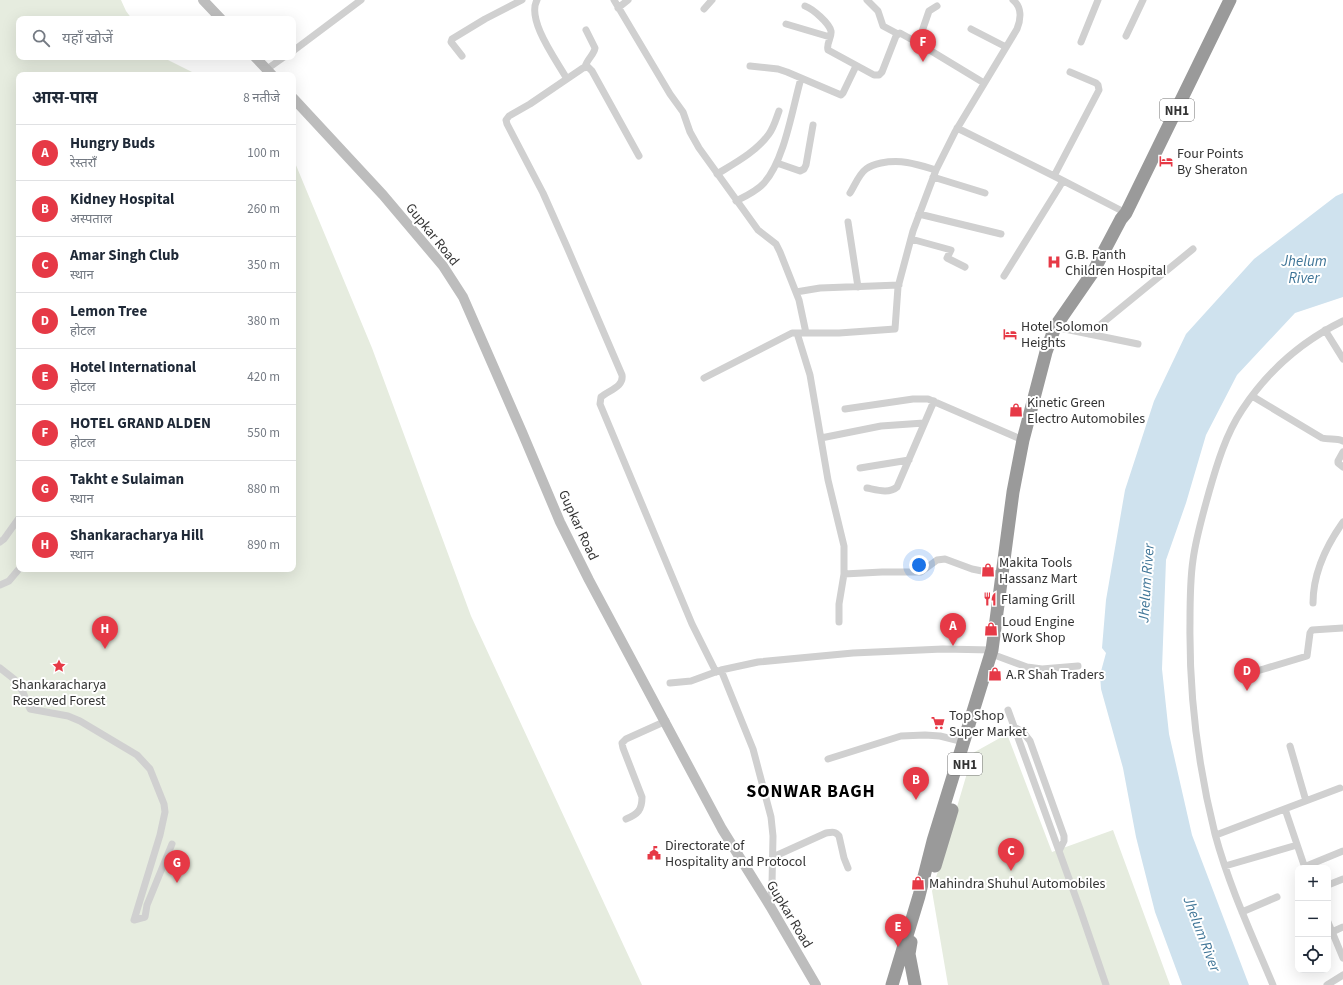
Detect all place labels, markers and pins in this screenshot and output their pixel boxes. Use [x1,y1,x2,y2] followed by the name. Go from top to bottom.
[910,29,936,62] pin: F
[1177,144,1248,180] place label: Four Points By Sheraton
[1158,153,1174,169] hotel icon: Four Points By Sheraton
[1065,245,1167,281] place label: G.B. Panth Children Hospital
[1046,254,1062,270] hospital icon: G.B. Panth Children Hospital
[1021,317,1108,353] place label: Hotel Solomon Heights
[1002,326,1018,342] hotel icon: Hotel Solomon Heights
[1027,393,1145,429] place label: Kinetic Green Electro Automobiles
[1008,402,1024,418] shop icon: Kinetic Green Electro Automobiles
[999,553,1077,589] place label: Makita Tools Hassanz Mart
[980,562,996,578] shop icon: Makita Tools Hassanz Mart
[1001,590,1076,610] place label: Flaming Grill
[982,591,998,607] restaurant icon: Flaming Grill
[1002,612,1075,648] place label: Loud Engine Work Shop
[940,613,966,646] pin: A
[92,616,118,649] pin: H
[983,621,999,637] shop icon: Loud Engine Work Shop
[51,658,67,674] place icon: Shankaracharya Reserved Forest
[1234,658,1260,691] pin: D
[1006,665,1104,685] place label: A.R Shah Traders
[987,666,1003,682] shop icon: A.R Shah Traders
[12,675,106,711] place label: Shankaracharya Reserved Forest
[949,706,1027,742] place label: Top Shop Super Market
[930,715,946,731] supermarket icon: Top Shop Super Market
[903,767,929,800] pin: B
[665,836,806,872] place label: Directorate of Hospitality and Protocol
[998,838,1024,871] pin: C
[646,845,662,861] public building icon: Directorate of Hospitality and Protocol
[164,850,190,883] pin: G
[929,874,1106,894] place label: Mahindra Shuhul Automobiles
[910,875,926,891] shop icon: Mahindra Shuhul Automobiles
[885,914,911,947] pin: E

